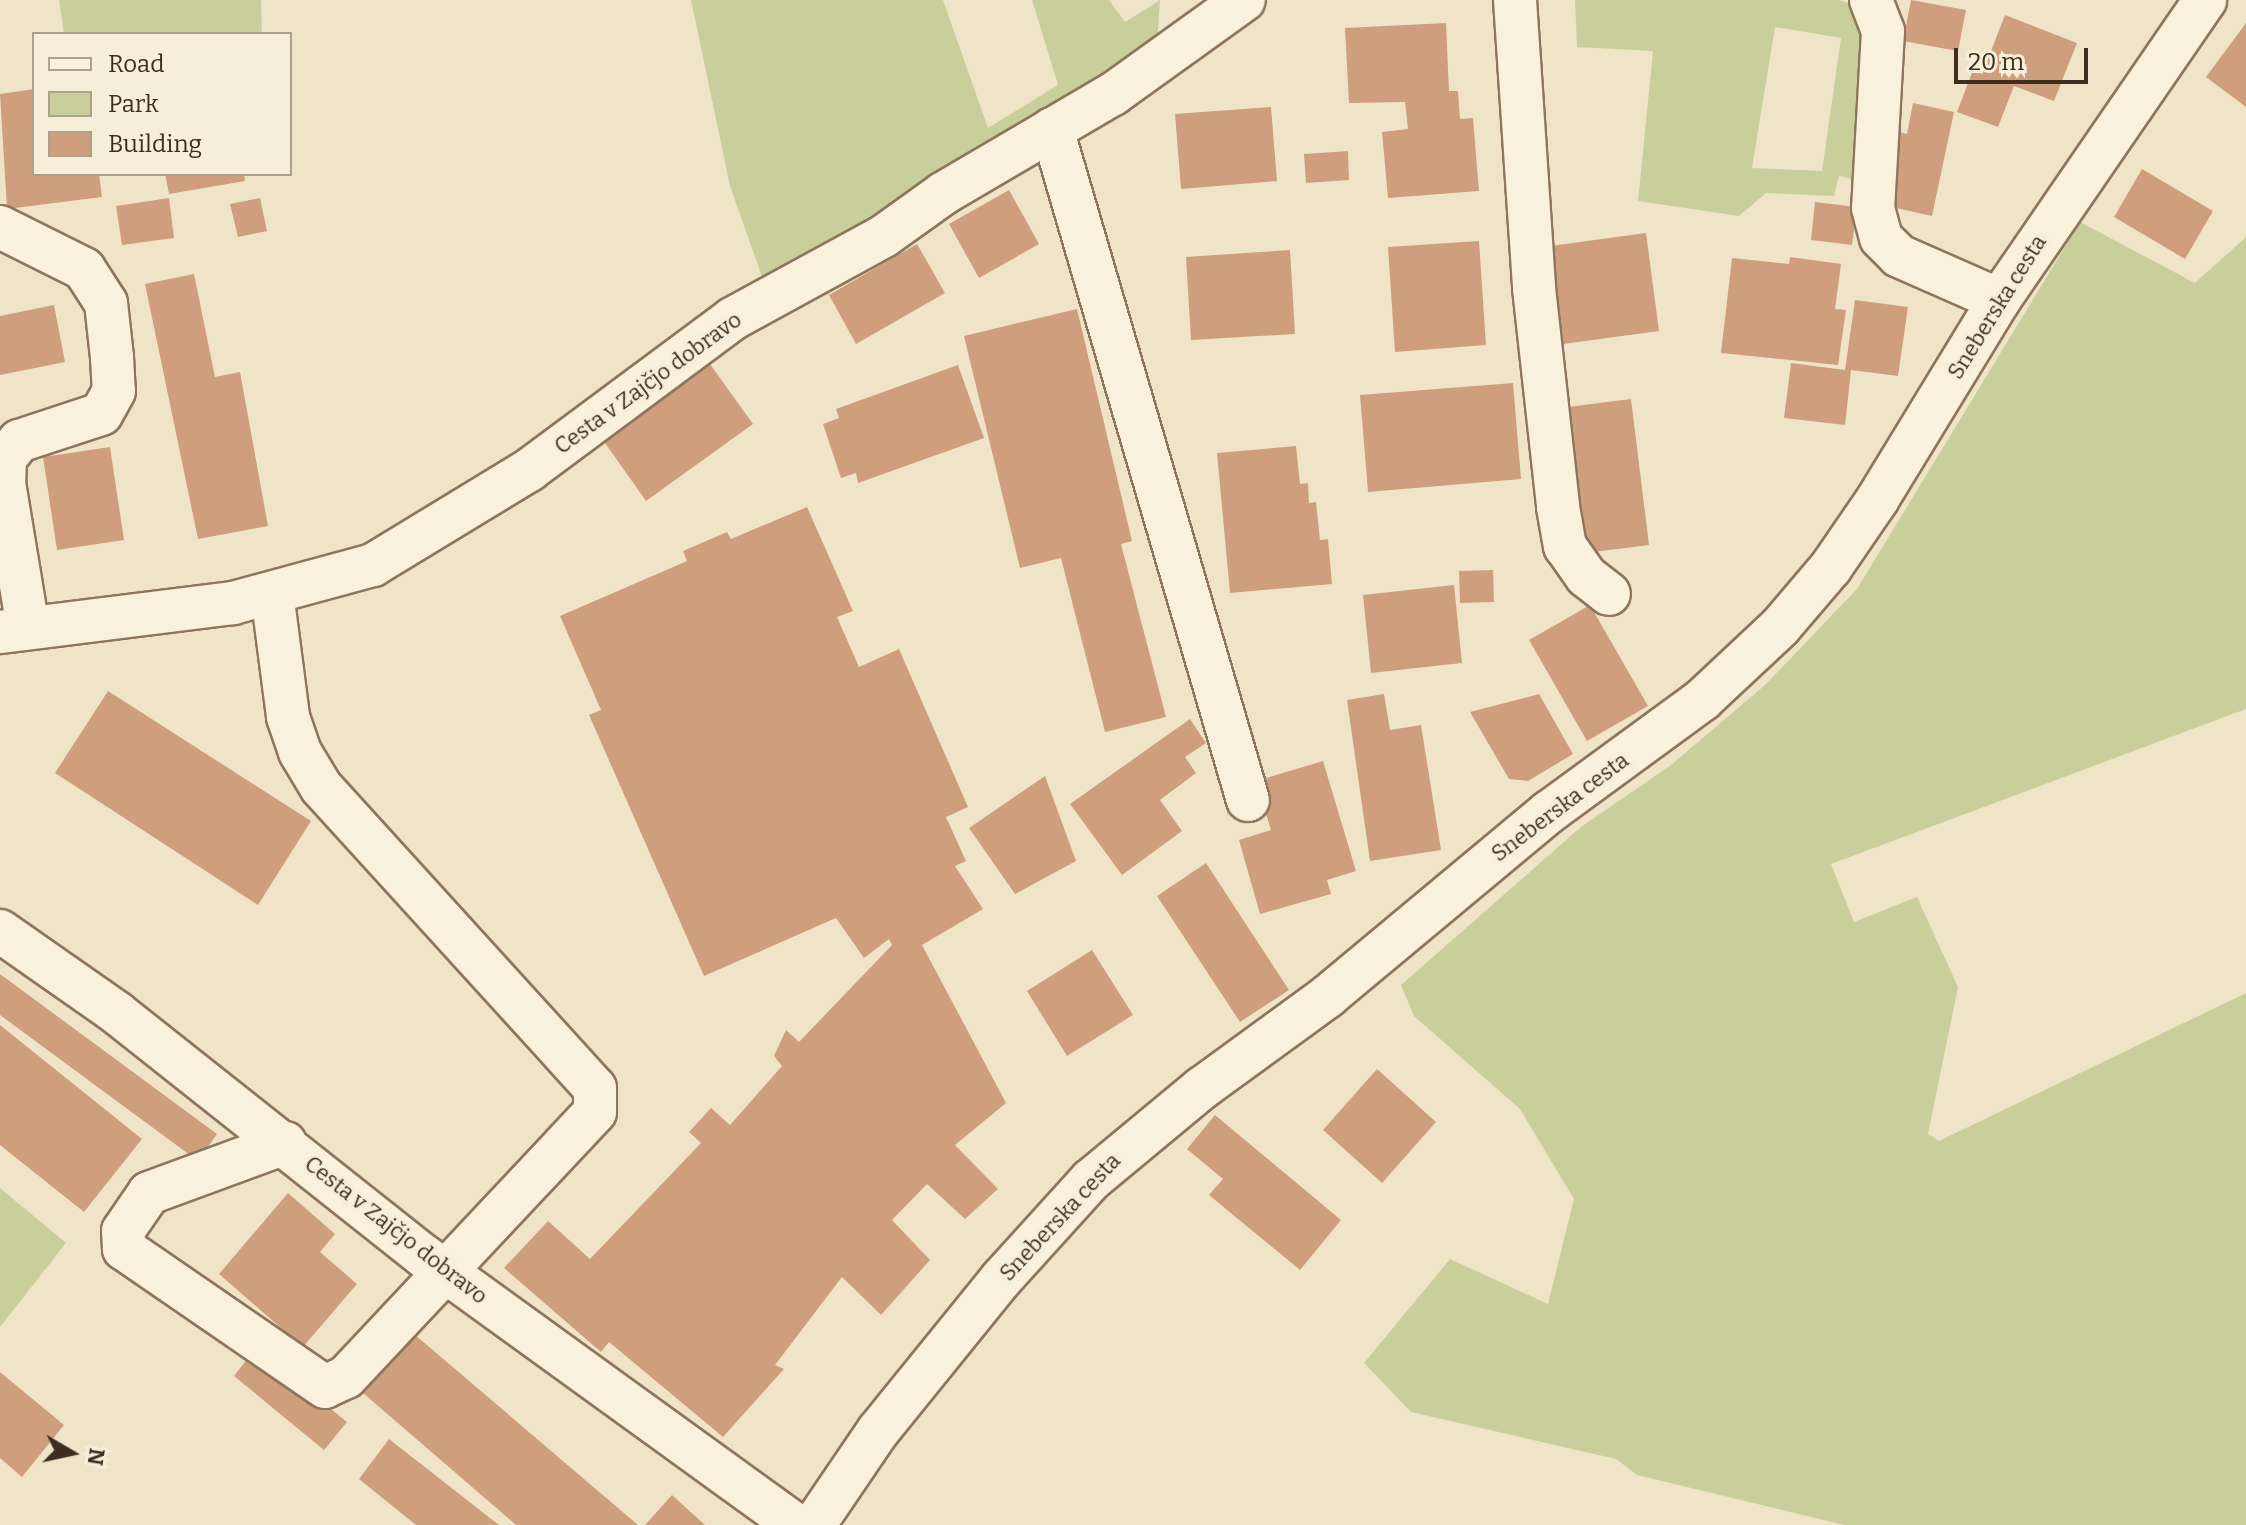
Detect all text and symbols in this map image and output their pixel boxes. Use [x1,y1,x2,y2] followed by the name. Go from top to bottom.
[32,32,292,176] legend
[1958,32,2092,82] scale bar
[1968,48,2024,76] text: 20 m
[108,50,164,78] text: Road
[108,90,159,118] text: Park
[108,130,202,158] text: Building
[1942,230,2052,384] street label: Sneberska cesta
[549,306,747,460] street label: Cesta v Zajčjo dobravo
[1486,747,1634,867] street label: Sneberska cesta
[994,1148,1126,1286] street label: Sneberska cesta
[299,1150,493,1310] street label: Cesta v Zajčjo dobravo
[32,1413,112,1493] north arrow
[82,1446,111,1467] text: N

